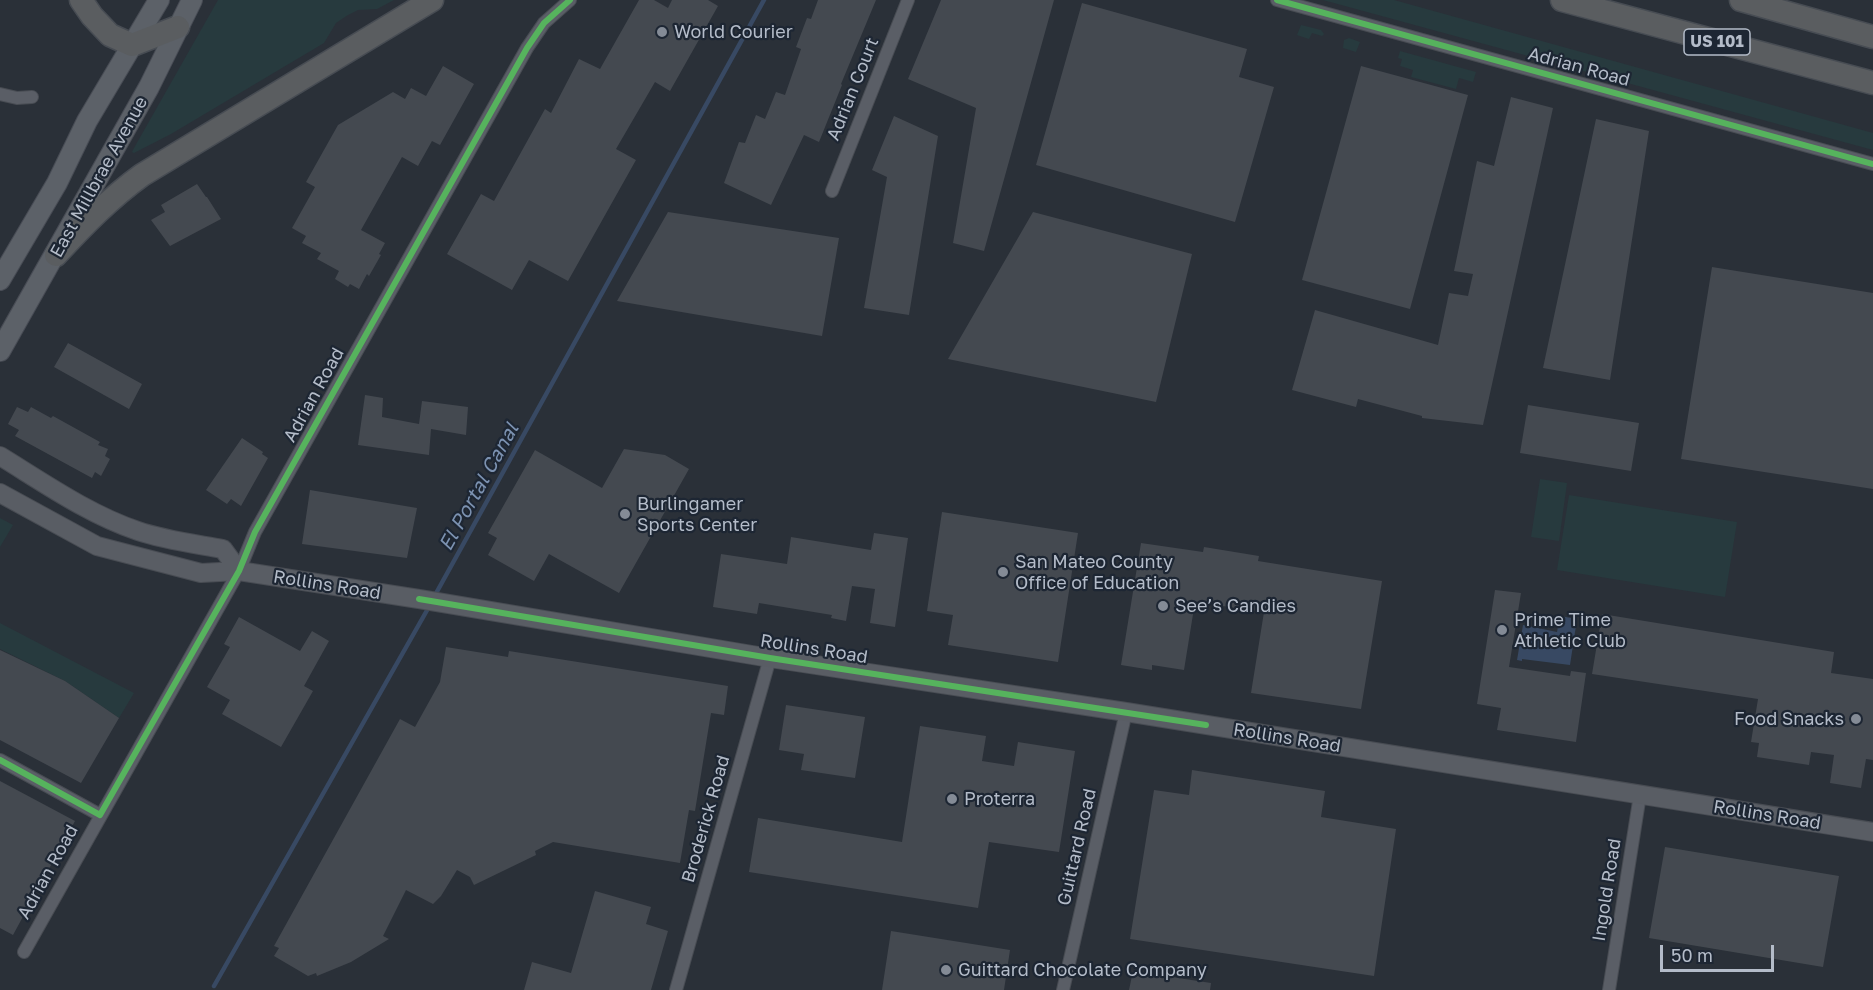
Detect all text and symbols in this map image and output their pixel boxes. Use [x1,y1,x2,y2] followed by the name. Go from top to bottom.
[674,21,793,43] place label: World Courier
[655,25,669,39] marker: World Courier
[1684,29,1750,55] road number: US 101
[823,34,883,144] street label: Adrian Court
[1526,43,1632,91] street label: Adrian Road
[46,93,152,261] street label: East Millbrae Avenue
[279,344,349,446] street label: Adrian Road
[434,419,524,555] water label: El Portal Canal
[637,493,757,536] place label: Burlingamer Sports Center
[618,507,632,521] marker: Burlingamer Sports Center
[1015,551,1179,594] place label: San Mateo County Office of Education
[996,565,1010,579] marker: San Mateo County Office of Education
[272,566,382,604] street label: Rollins Road
[1175,595,1296,617] place label: See’s Candies
[1156,599,1170,613] marker: See’s Candies
[1514,609,1626,652] place label: Prime Time Athletic Club
[1495,623,1509,637] marker: Prime Time Athletic Club
[759,630,869,668] street label: Rollins Road
[1734,708,1844,730] place label: Food Snacks
[1849,712,1863,726] marker: Food Snacks
[1232,719,1342,757] street label: Rollins Road
[677,753,735,885] street label: Broderick Road
[1053,786,1101,908] street label: Guittard Road
[964,788,1035,810] place label: Proterra
[945,792,959,806] marker: Proterra
[1712,796,1822,834] street label: Rollins Road
[13,821,83,923] street label: Adrian Road
[1588,837,1626,943] street label: Ingold Road
[1663,933,1777,971] scale bar
[1671,944,1713,966] text: 50 m
[958,959,1207,981] place label: Guittard Chocolate Company
[939,963,953,977] marker: Guittard Chocolate Company

